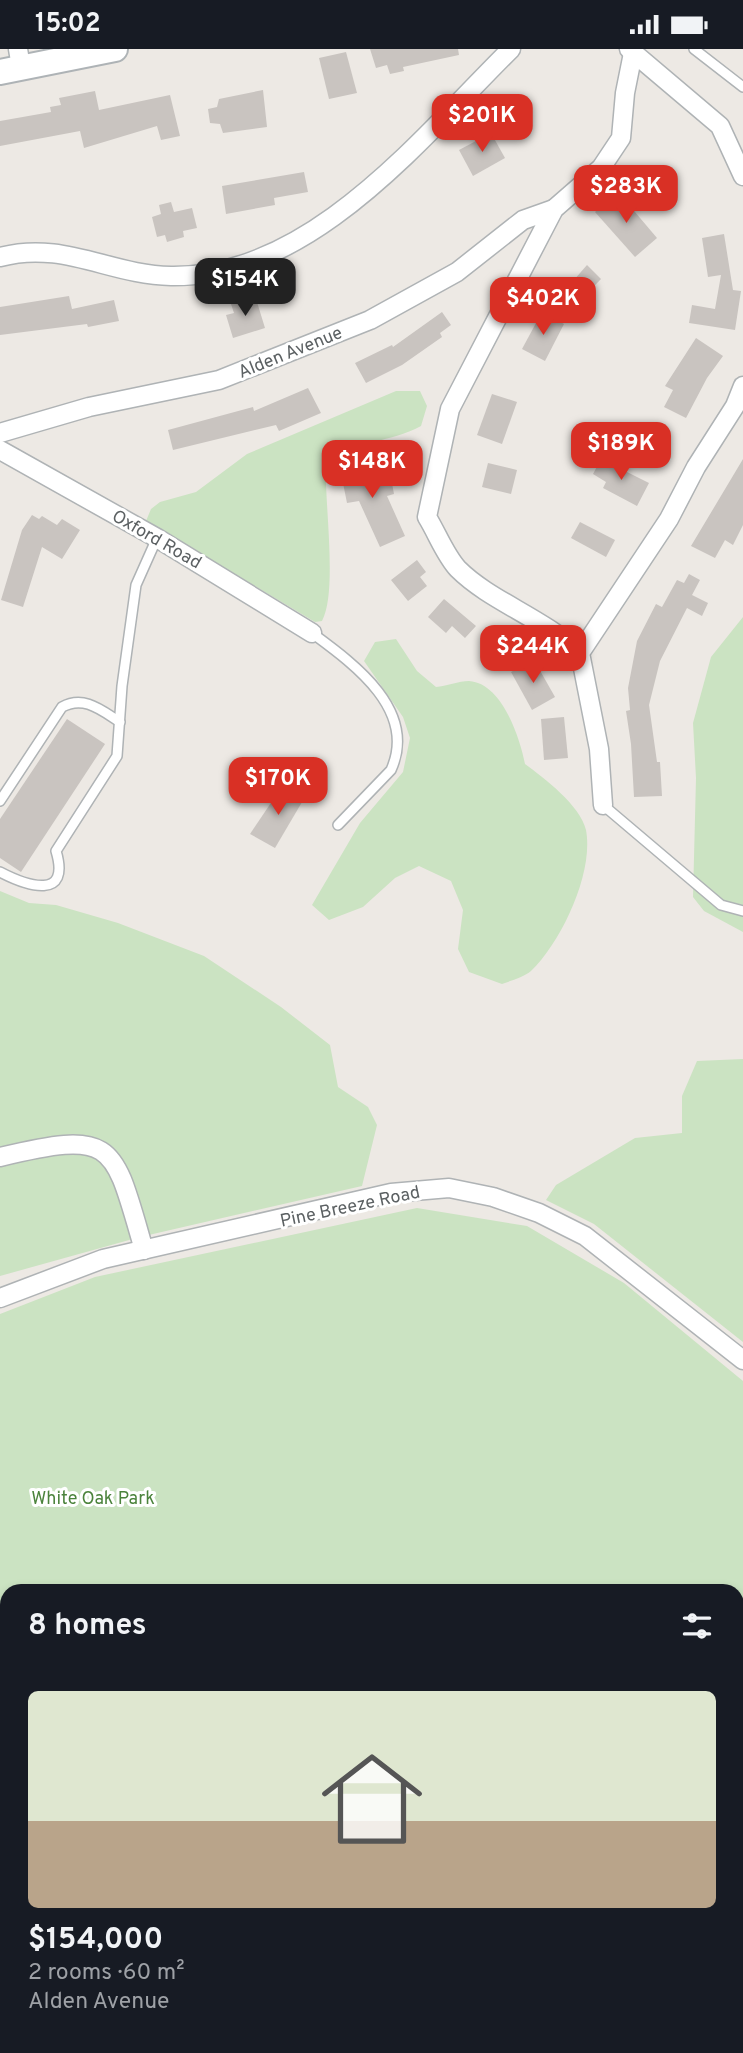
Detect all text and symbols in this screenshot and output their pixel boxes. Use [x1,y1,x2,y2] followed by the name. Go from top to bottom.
[35,8,101,41] text: 15:02
[433,95,531,154] pin: $201K
[448,102,516,131] text: $201K
[577,165,675,225] pin: $283K
[590,173,662,202] text: $283K
[196,259,294,318] pin: $154K
[211,266,279,295] text: $154K
[494,278,592,337] pin: $402K
[506,285,580,314] text: $402K
[235,322,346,385] street label: Alden Avenue
[572,423,670,482] pin: $189K
[587,430,655,459] text: $189K
[323,441,421,500] pin: $148K
[338,448,406,477] text: $148K
[107,505,205,575] street label: Oxford Road
[484,625,582,685] pin: $244K
[496,633,570,662] text: $244K
[229,757,327,817] pin: $170K
[245,765,311,794] text: $170K
[278,1181,422,1234] street label: Pine Breeze Road
[31,1488,155,1511] park label: White Oak Park
[678,1607,716,1645] icon: filters
[28,1608,147,1645] text: 8 homes
[309,1736,435,1862] icon: home
[28,1922,163,1959] text: $154,000
[28,1959,185,1988] text: 2 rooms · 60 m²
[28,1988,170,2017] text: Alden Avenue

